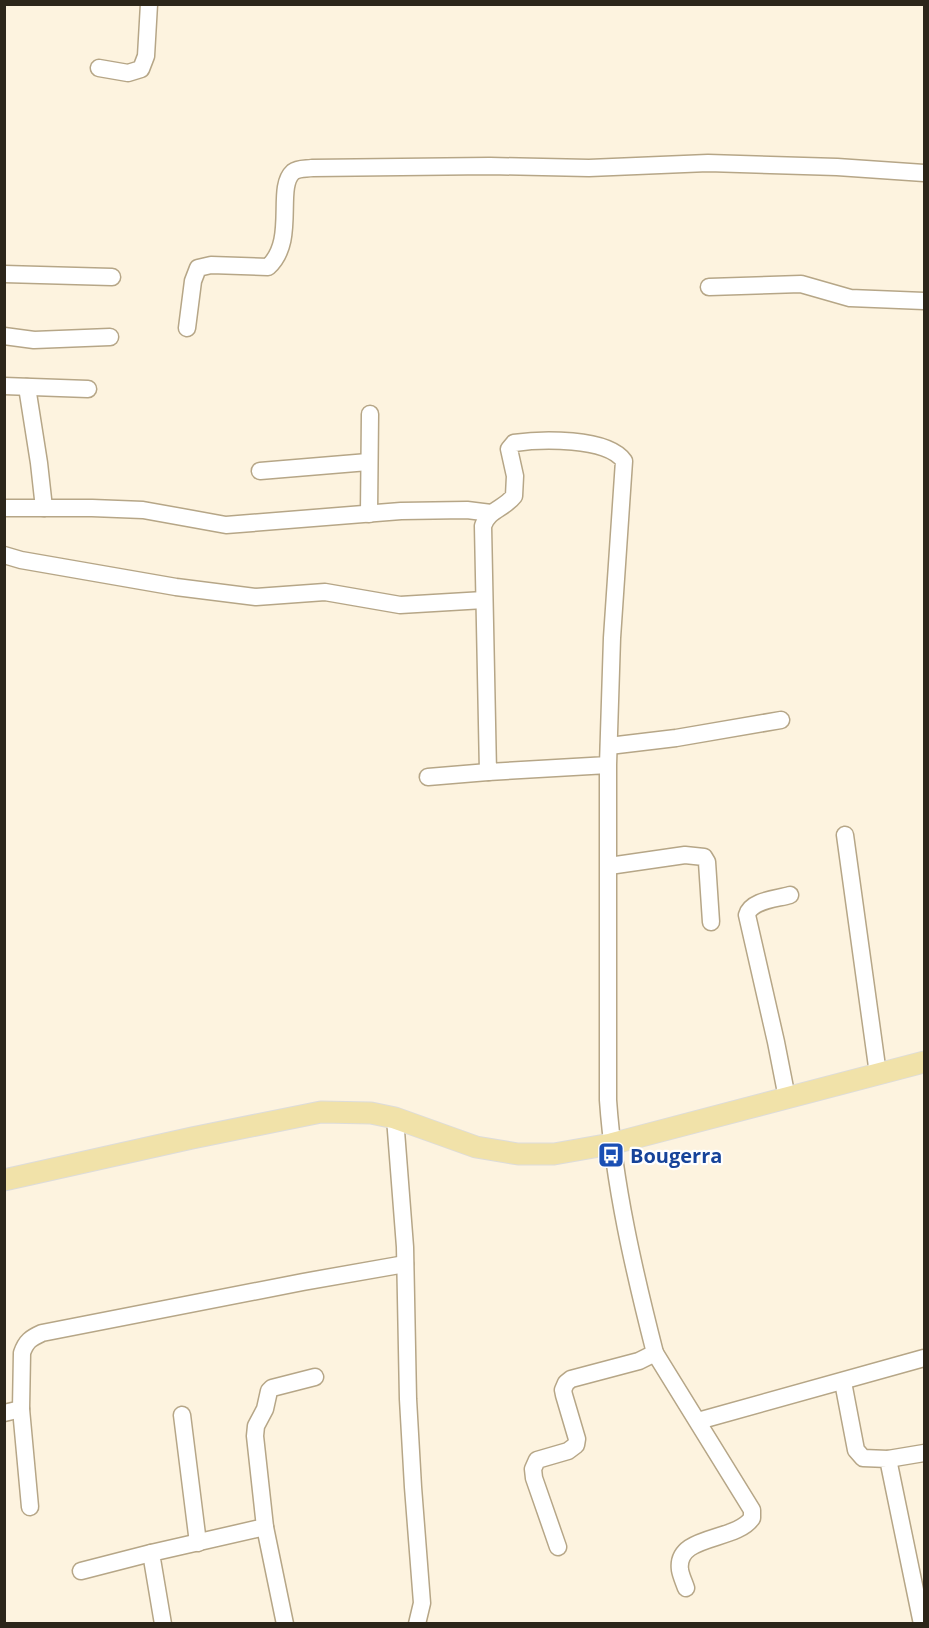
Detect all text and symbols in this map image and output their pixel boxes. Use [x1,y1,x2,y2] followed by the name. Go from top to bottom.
[596,1140,626,1170] bus stop icon: Bougerra
[630,1142,722,1169] place label: Bougerra

